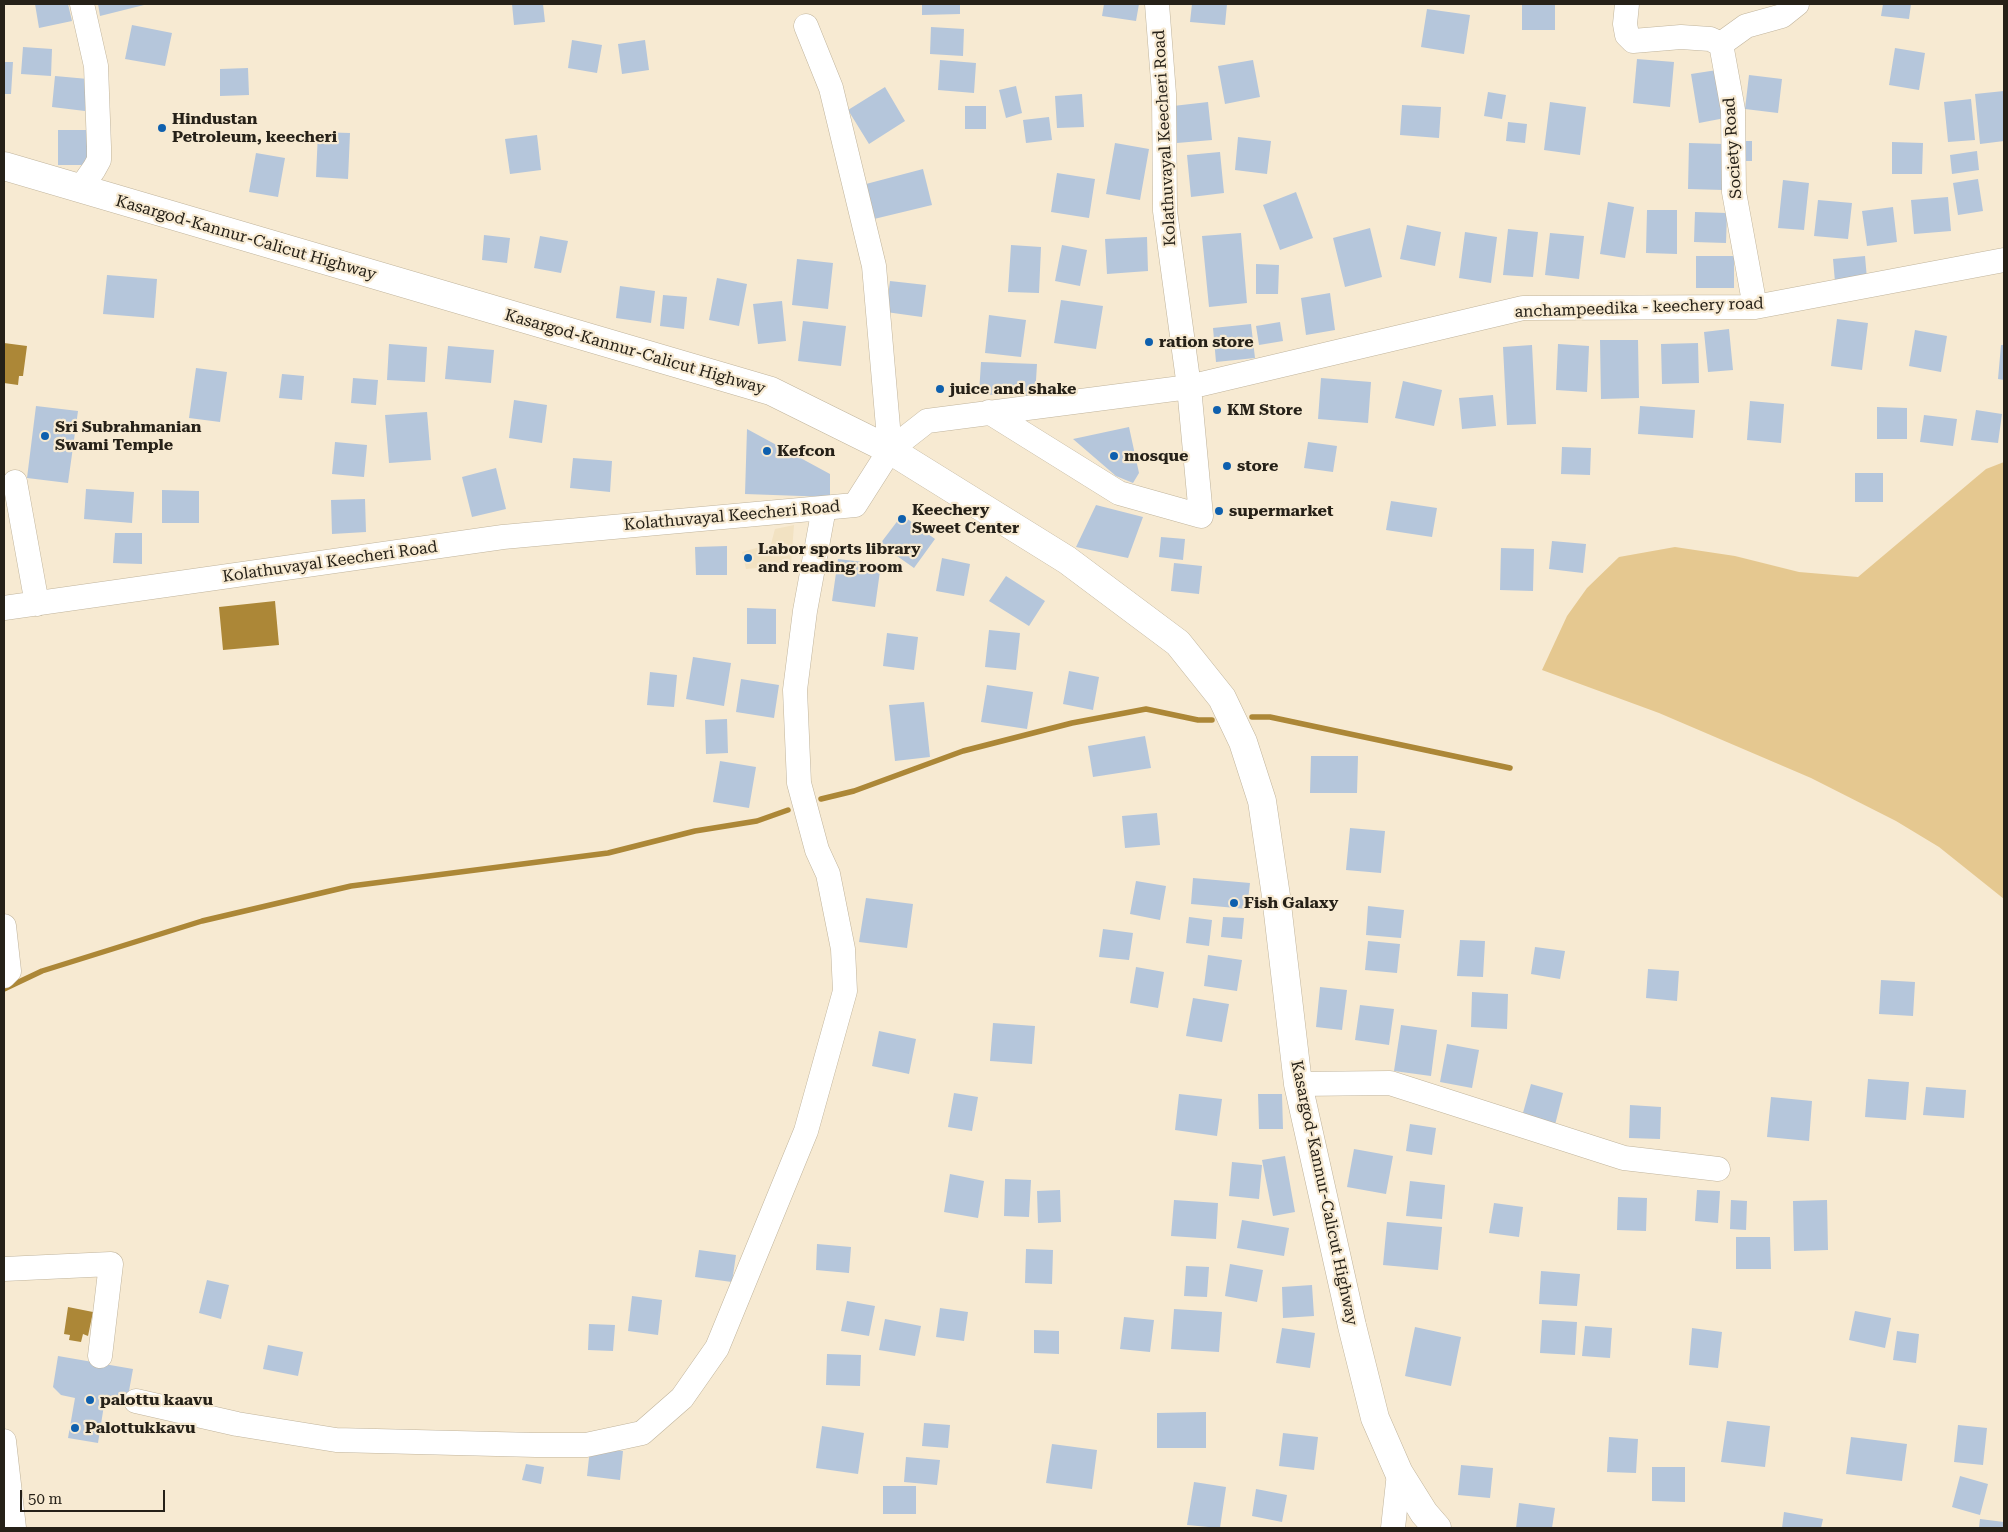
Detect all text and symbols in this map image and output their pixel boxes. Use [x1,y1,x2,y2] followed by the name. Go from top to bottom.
[1150,29,1180,247] street label: Kolathuvayal Keecheri Road
[1720,97,1746,199] street label: Society Road
[172,109,337,147] place label: Hindustan Petroleum, keecheri
[156,122,168,134] marker: Hindustan Petroleum, keecheri
[113,192,379,284] street label: Kasargod-Kannur-Calicut Highway
[1514,294,1764,322] street label: anchampeedika - keechery road
[502,306,768,398] street label: Kasargod-Kannur-Calicut Highway
[1159,332,1254,352] place label: ration store
[1143,336,1155,348] marker: ration store
[950,379,1076,399] place label: juice and shake
[934,383,946,395] marker: juice and shake
[1227,400,1302,420] place label: KM Store
[1211,404,1223,416] marker: KM Store
[55,417,201,455] place label: Sri Subrahmanian Swami Temple
[39,430,51,442] marker: Sri Subrahmanian Swami Temple
[777,441,835,461] place label: Kefcon
[761,445,773,457] marker: Kefcon
[1124,446,1188,466] place label: mosque
[1108,450,1120,462] marker: mosque
[1237,456,1278,476] place label: store
[1221,460,1233,472] marker: store
[623,497,841,535] street label: Kolathuvayal Keecheri Road
[912,500,1019,538] place label: Keechery Sweet Center
[1229,501,1334,521] place label: supermarket
[1213,505,1225,517] marker: supermarket
[896,513,908,525] marker: Keechery Sweet Center
[221,537,439,587] street label: Kolathuvayal Keecheri Road
[758,539,921,577] place label: Labor sports library and reading room
[742,552,754,564] marker: Labor sports library and reading room
[1244,893,1338,913] place label: Fish Galaxy
[1228,897,1240,909] marker: Fish Galaxy
[1287,1059,1361,1327] street label: Kasargod-Kannur-Calicut Highway
[100,1390,213,1410] place label: palottu kaavu
[84,1394,96,1406] marker: palottu kaavu
[85,1418,196,1438] place label: Palottukkavu
[69,1422,81,1434] marker: Palottukkavu
[22,1480,168,1512] scale bar
[28,1490,62,1508] text: 50 m

